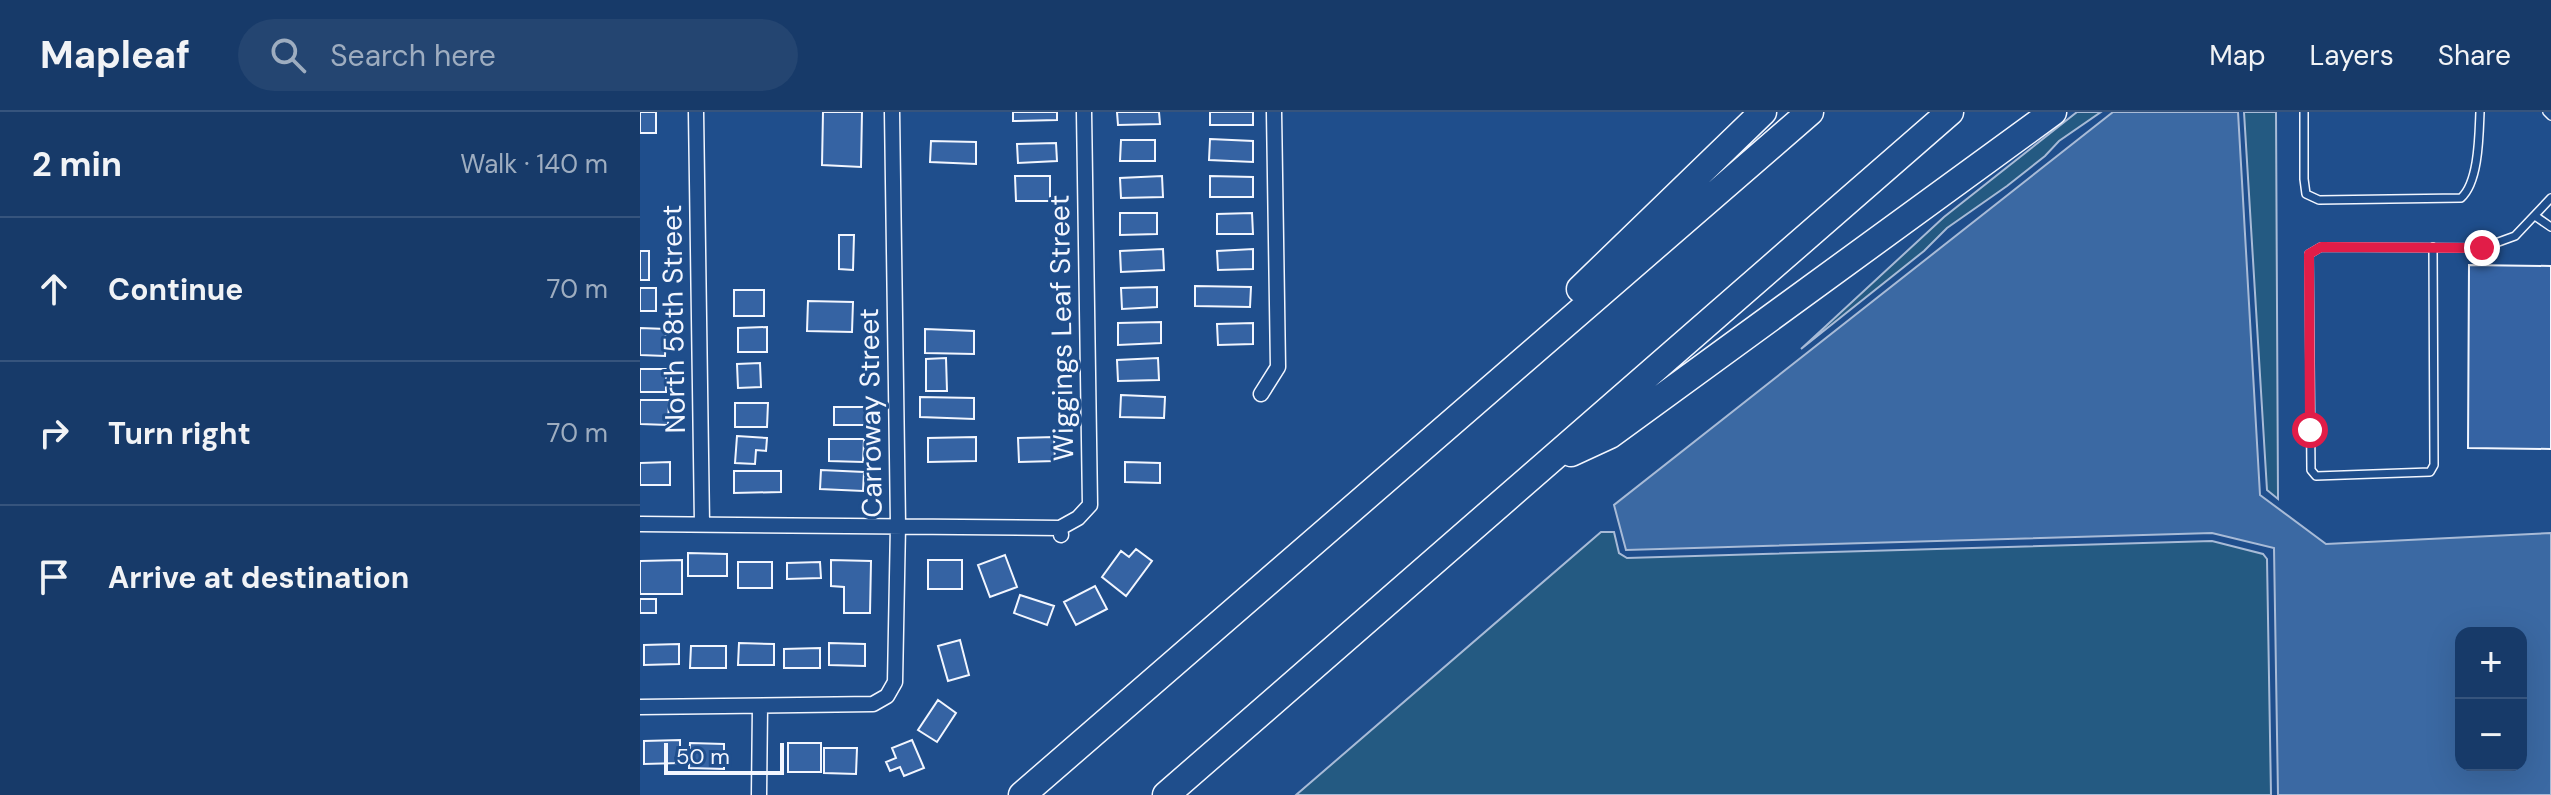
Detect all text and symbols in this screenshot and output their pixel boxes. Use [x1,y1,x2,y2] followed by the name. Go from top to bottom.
[238,19,798,91] search box
[40,30,190,80] text: Mapleaf
[266,33,310,77] icon: search
[330,36,496,75] text: Search here
[2209,37,2266,74] text: Map
[2310,37,2394,74] text: Layers
[2438,37,2511,74] text: Share
[32,142,122,187] text: 2 min
[460,147,608,181] text: Walk · 140 m
[1041,194,1082,462] street label: Wiggings Leaf Street
[653,204,694,434] street label: North 58th Street
[2464,230,2500,266] route end
[32,267,76,311] icon: ahead
[108,270,243,309] text: Continue
[547,272,608,306] text: 70 m
[850,308,891,518] street label: Carroway Street
[32,411,76,455] icon: right
[2292,412,2328,448] route start
[108,414,251,453] text: Turn right
[547,416,608,450] text: 70 m
[32,555,76,599] icon: arrive
[108,558,409,597] text: Arrive at destination
[2455,627,2527,771] map controls
[2455,627,2527,699] button: +
[2455,699,2527,771] button: −
[664,739,784,775] scale bar
[676,742,730,771] text: 50 m

